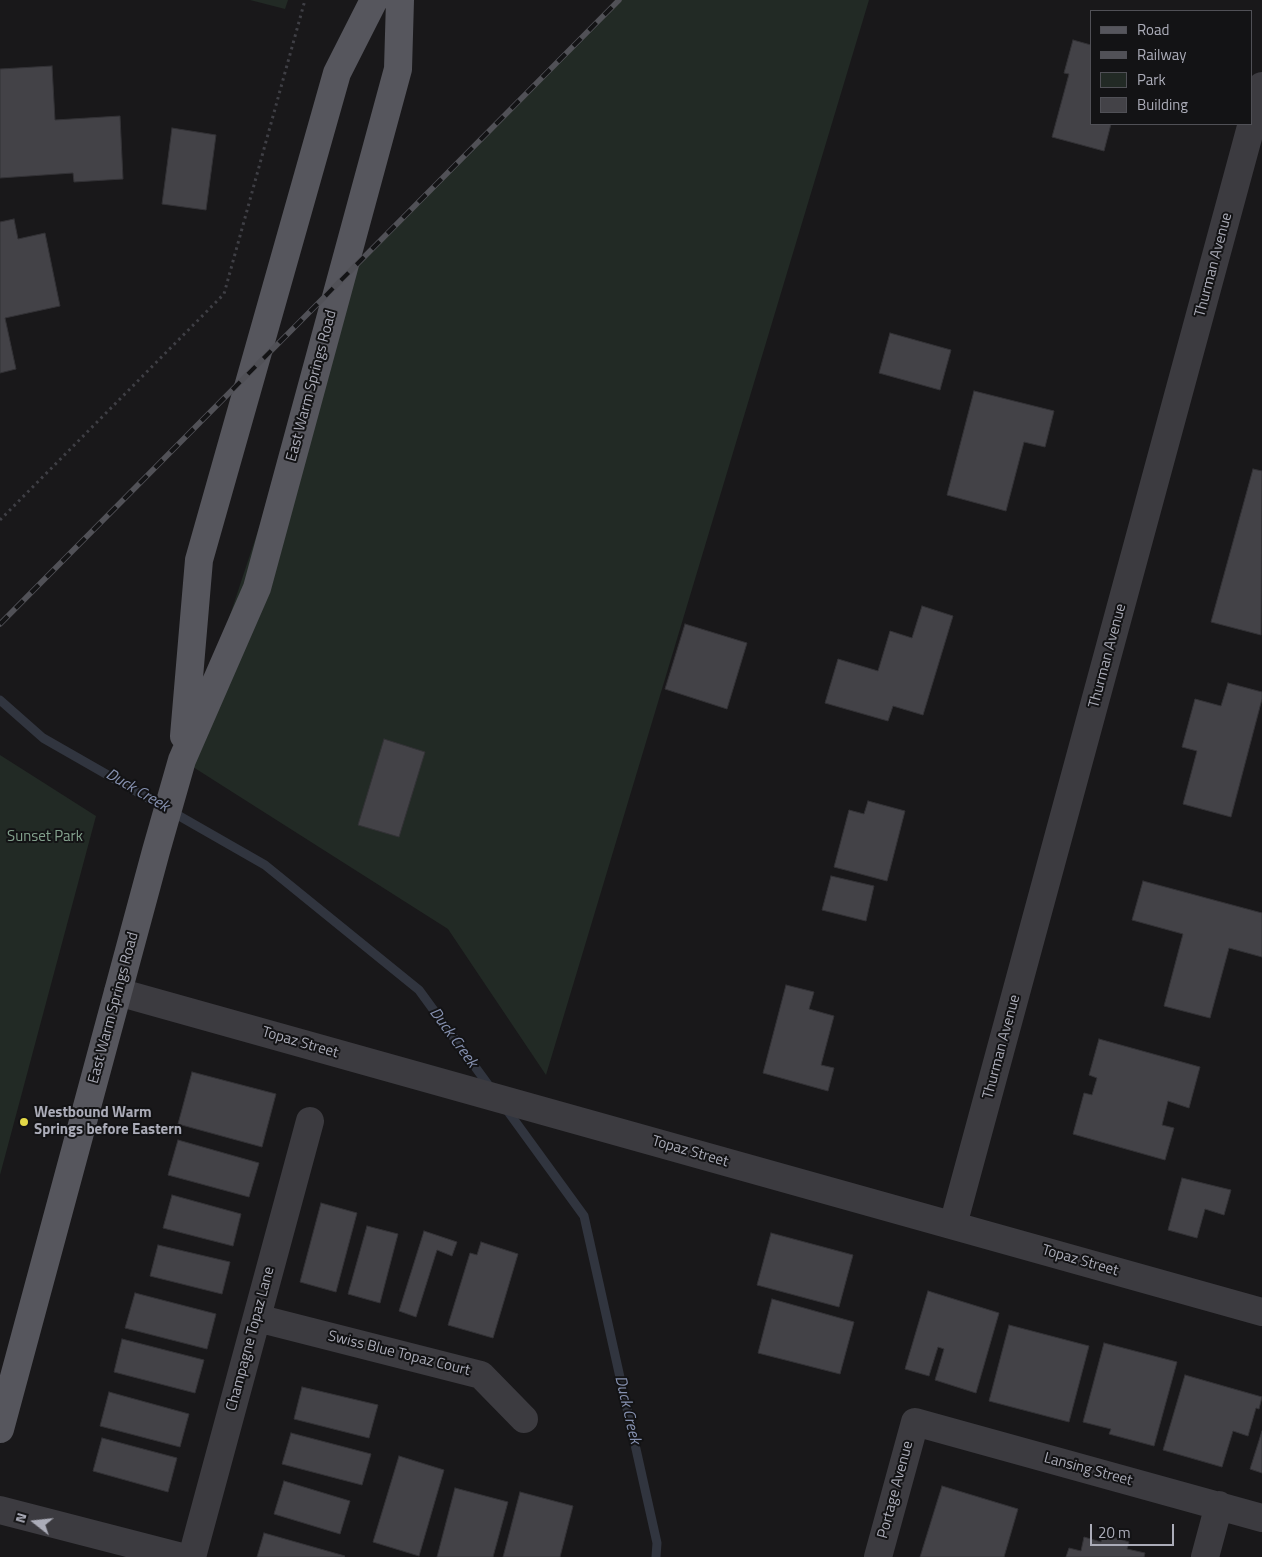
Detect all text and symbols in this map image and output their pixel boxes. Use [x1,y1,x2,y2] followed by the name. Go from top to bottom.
[1090,10,1252,125] legend
[1137,18,1169,41] text: Road
[1137,43,1187,66] text: Railway
[1137,68,1166,91] text: Park
[1137,93,1188,116] text: Building
[1191,211,1237,319] street label: Thurman Avenue
[283,308,341,464] street label: East Warm Springs Road
[1085,602,1131,710] street label: Thurman Avenue
[102,765,172,817] water label: Duck Creek
[7,828,83,846] park label: Sunset Park
[85,930,143,1086] street label: East Warm Springs Road
[979,993,1025,1101] street label: Thurman Avenue
[425,1004,481,1072] water label: Duck Creek
[260,1024,340,1062] street label: Topaz Street
[34,1104,182,1139] place label: Westbound Warm Springs before Eastern
[18,1116,30,1128] marker: Westbound Warm Springs before Eastern
[650,1133,730,1171] street label: Topaz Street
[1040,1242,1120,1280] street label: Topaz Street
[223,1265,279,1413] street label: Champagne Topaz Lane
[326,1328,472,1380] street label: Swiss Blue Topaz Court
[610,1374,644,1446] water label: Duck Creek
[874,1439,918,1541] street label: Portage Avenue
[1042,1450,1134,1490] street label: Lansing Street
[10,1497,60,1547] north arrow
[9,1510,32,1525] text: N
[1092,1514,1176,1546] scale bar
[1098,1521,1131,1544] text: 20 m

